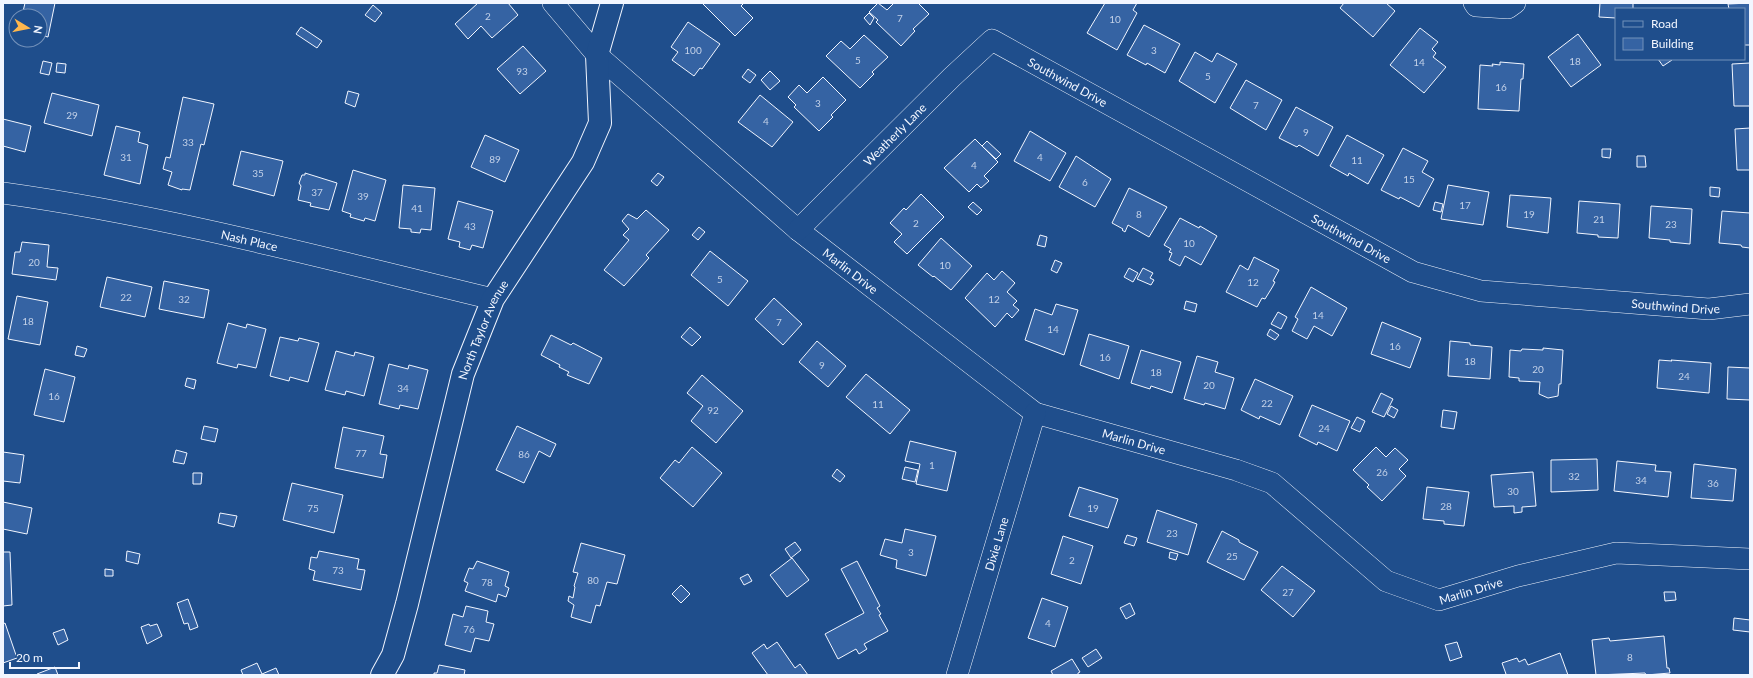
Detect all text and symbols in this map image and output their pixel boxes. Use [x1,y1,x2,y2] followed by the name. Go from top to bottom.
[8,8,48,48] north arrow
[1615,8,1745,60] legend
[485,10,491,22] house number: 2
[897,12,903,24] house number: 7
[1109,13,1121,25] house number: 10
[1651,16,1678,31] text: Road
[31,25,45,35] text: N
[1651,36,1694,51] text: Building
[684,44,702,56] house number: 100
[1151,44,1157,56] house number: 3
[855,54,861,66] house number: 5
[1025,54,1110,110] street label: Southwind Drive
[1569,55,1581,67] house number: 18
[1413,56,1425,68] house number: 14
[516,65,528,77] house number: 93
[1205,70,1211,82] house number: 5
[1495,81,1507,93] house number: 16
[815,97,821,109] house number: 3
[1253,99,1259,111] house number: 7
[860,100,929,169] street label: Weatherly Lane
[66,109,78,121] house number: 29
[763,115,769,127] house number: 4
[1303,126,1309,138] house number: 9
[182,136,194,148] house number: 33
[120,151,132,163] house number: 31
[1037,151,1043,163] house number: 4
[489,153,501,165] house number: 89
[1351,154,1363,166] house number: 11
[971,159,977,171] house number: 4
[252,167,264,179] house number: 35
[1403,173,1415,185] house number: 15
[1082,176,1088,188] house number: 6
[311,186,323,198] house number: 37
[357,190,369,202] house number: 39
[1459,199,1471,211] house number: 17
[411,202,423,214] house number: 41
[1136,208,1142,220] house number: 8
[1523,208,1535,220] house number: 19
[1309,210,1394,266] street label: Southwind Drive
[1593,213,1605,225] house number: 21
[913,217,919,229] house number: 2
[1665,218,1677,230] house number: 23
[464,220,476,232] house number: 43
[220,226,279,254] street label: Nash Place
[1183,237,1195,249] house number: 10
[820,245,881,297] street label: Marlin Drive
[28,256,40,268] house number: 20
[939,259,951,271] house number: 10
[717,273,723,285] house number: 5
[1247,276,1259,288] house number: 12
[454,277,511,381] street label: North Taylor Avenue
[120,291,132,303] house number: 22
[178,293,190,305] house number: 32
[988,293,1000,305] house number: 12
[1631,295,1720,317] street label: Southwind Drive
[1312,309,1324,321] house number: 14
[22,315,34,327] house number: 18
[776,316,782,328] house number: 7
[1047,323,1059,335] house number: 14
[1389,340,1401,352] house number: 16
[1099,351,1111,363] house number: 16
[1464,355,1476,367] house number: 18
[819,359,825,371] house number: 9
[1532,363,1544,375] house number: 20
[1150,366,1162,378] house number: 18
[1678,370,1690,382] house number: 24
[1203,379,1215,391] house number: 20
[397,382,409,394] house number: 34
[48,390,60,402] house number: 16
[1261,397,1273,409] house number: 22
[872,398,884,410] house number: 11
[707,404,719,416] house number: 92
[1318,422,1330,434] house number: 24
[1100,425,1168,457] street label: Marlin Drive
[355,447,367,459] house number: 77
[518,448,530,460] house number: 86
[929,459,935,471] house number: 1
[1376,466,1388,478] house number: 26
[1568,470,1580,482] house number: 32
[1635,474,1647,486] house number: 34
[1707,477,1719,489] house number: 36
[1507,485,1519,497] house number: 30
[1440,500,1452,512] house number: 28
[307,502,319,514] house number: 75
[1087,502,1099,514] house number: 19
[981,515,1011,572] street label: Dixie Lane
[1166,527,1178,539] house number: 23
[908,546,914,558] house number: 3
[1226,550,1238,562] house number: 25
[1069,554,1075,566] house number: 2
[332,564,344,576] house number: 73
[587,574,599,586] house number: 80
[1437,574,1504,607] street label: Marlin Drive
[481,576,493,588] house number: 78
[1282,586,1294,598] house number: 27
[1045,617,1051,629] house number: 4
[463,623,475,635] house number: 76
[10,644,79,670] scale bar
[16,650,43,665] text: 20 m
[1627,651,1633,663] house number: 8

